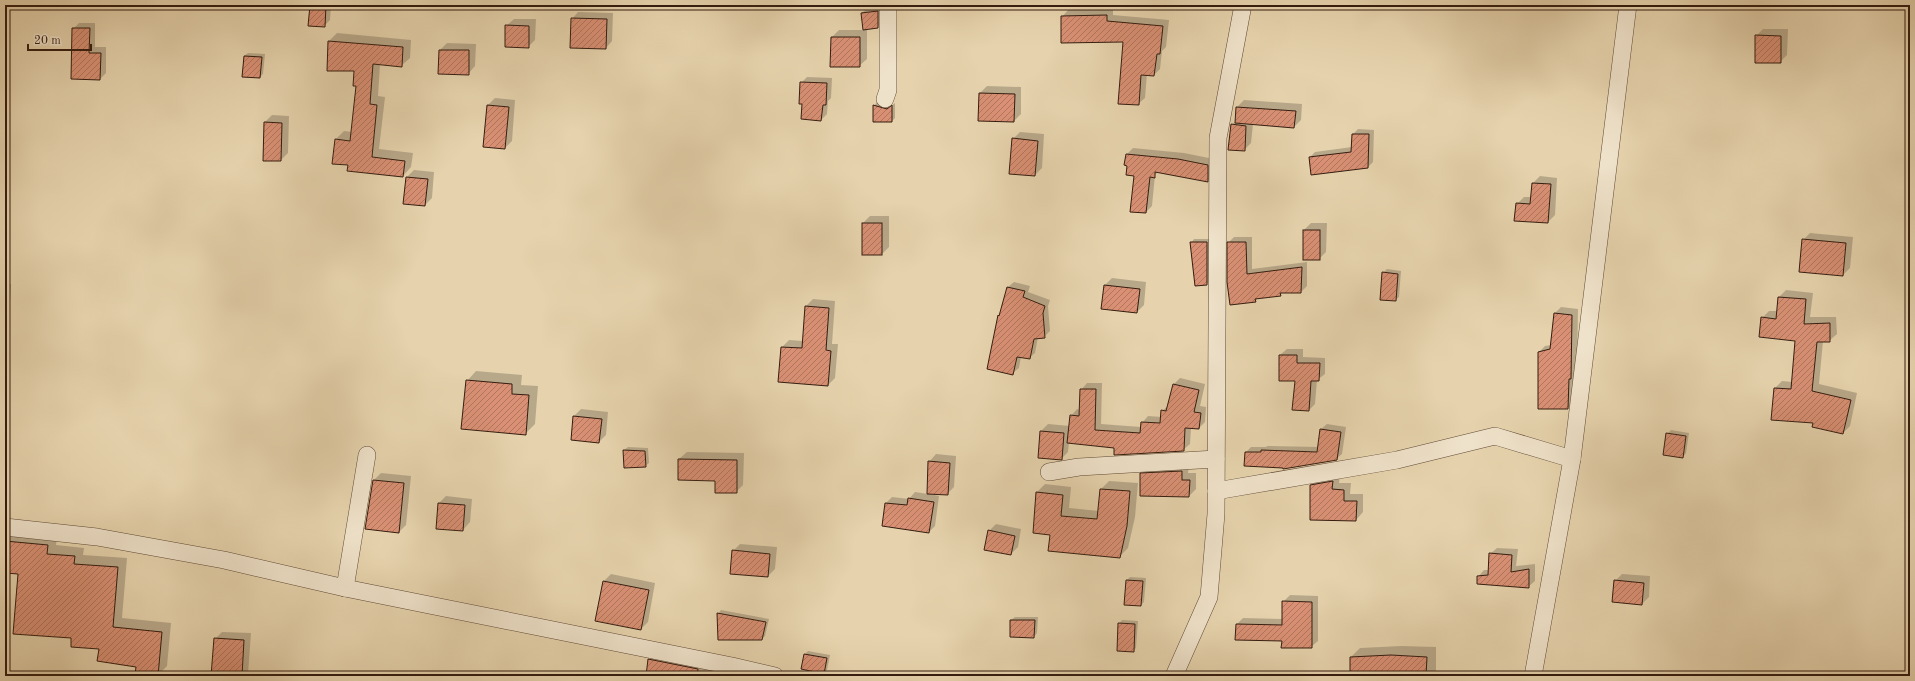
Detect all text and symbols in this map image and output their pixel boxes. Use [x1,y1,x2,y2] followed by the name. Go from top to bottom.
[28,26,91,52] scale bar
[34,35,61,47] text: 20 m

